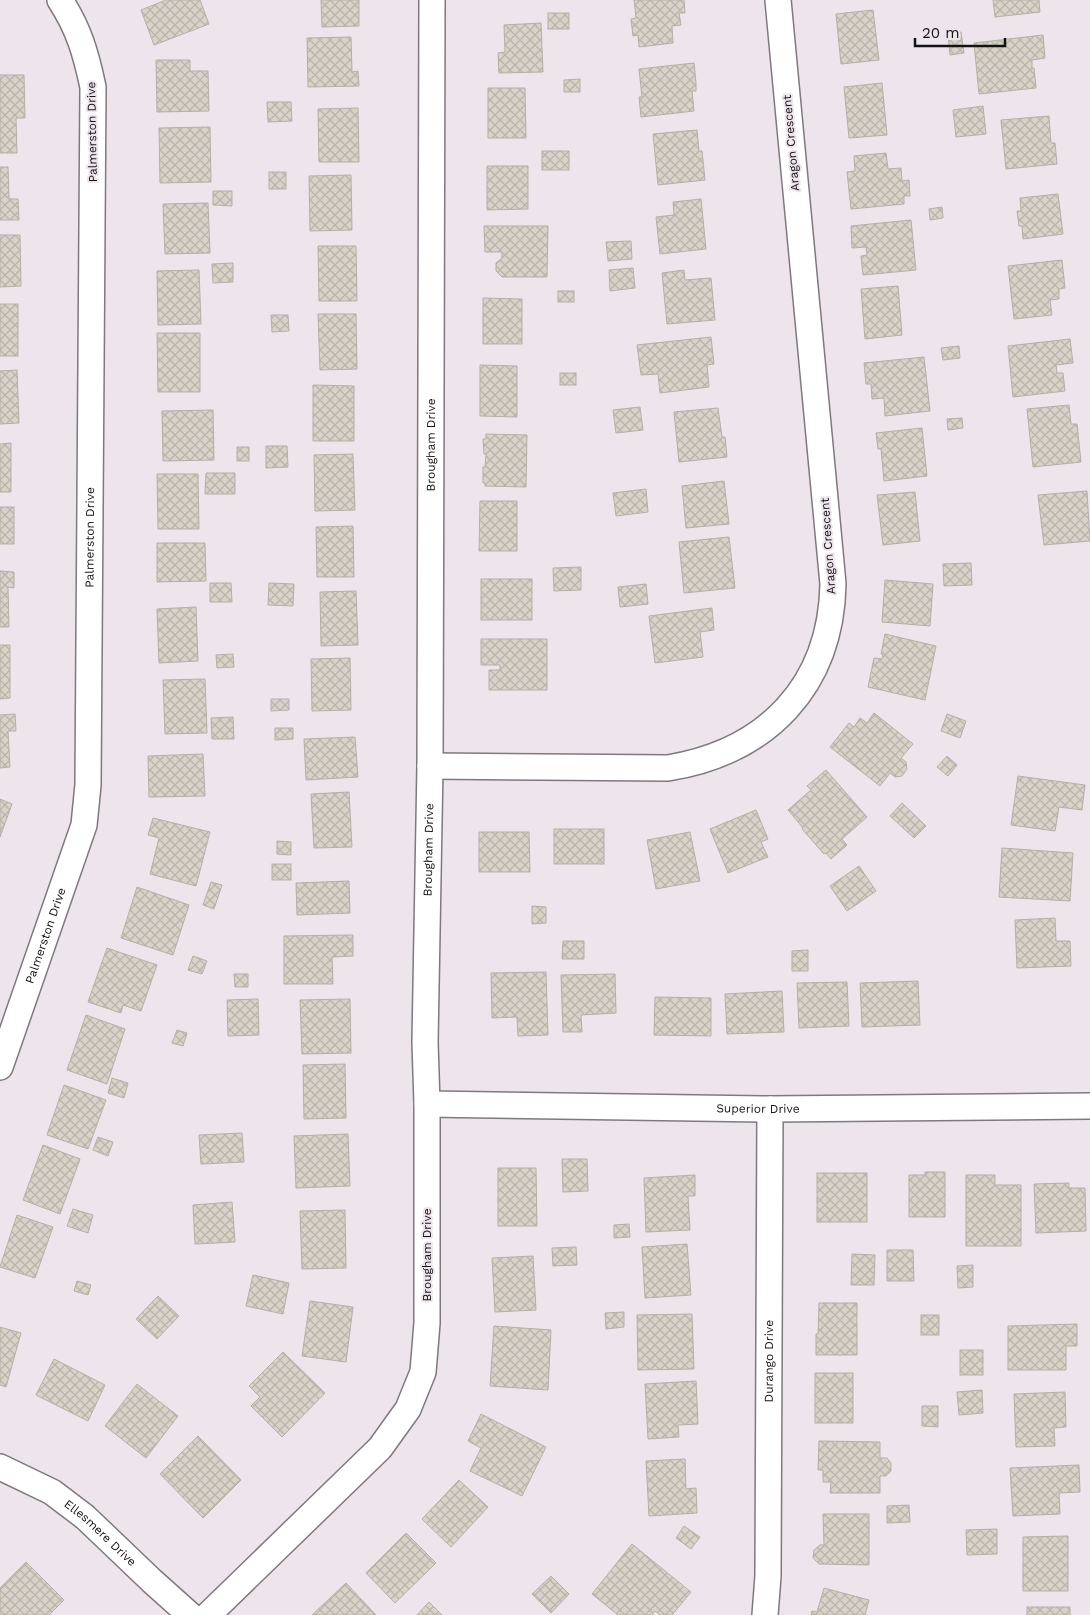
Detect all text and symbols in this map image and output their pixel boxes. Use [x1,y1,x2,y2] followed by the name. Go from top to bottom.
[915,15,1005,47] scale bar
[922,24,960,42] text: 20 m
[84,81,100,182] street label: Palmerston Drive
[780,94,802,192] street label: Aragon Crescent
[424,398,438,492] street label: Brougham Drive
[82,487,97,588] street label: Palmerston Drive
[818,497,838,595] street label: Aragon Crescent
[421,803,436,897] street label: Brougham Drive
[22,886,69,986] street label: Palmerston Drive
[716,1101,800,1116] street label: Superior Drive
[420,1208,434,1302] street label: Brougham Drive
[762,1320,776,1402] street label: Durango Drive
[61,1497,139,1569] street label: Ellesmere Drive

